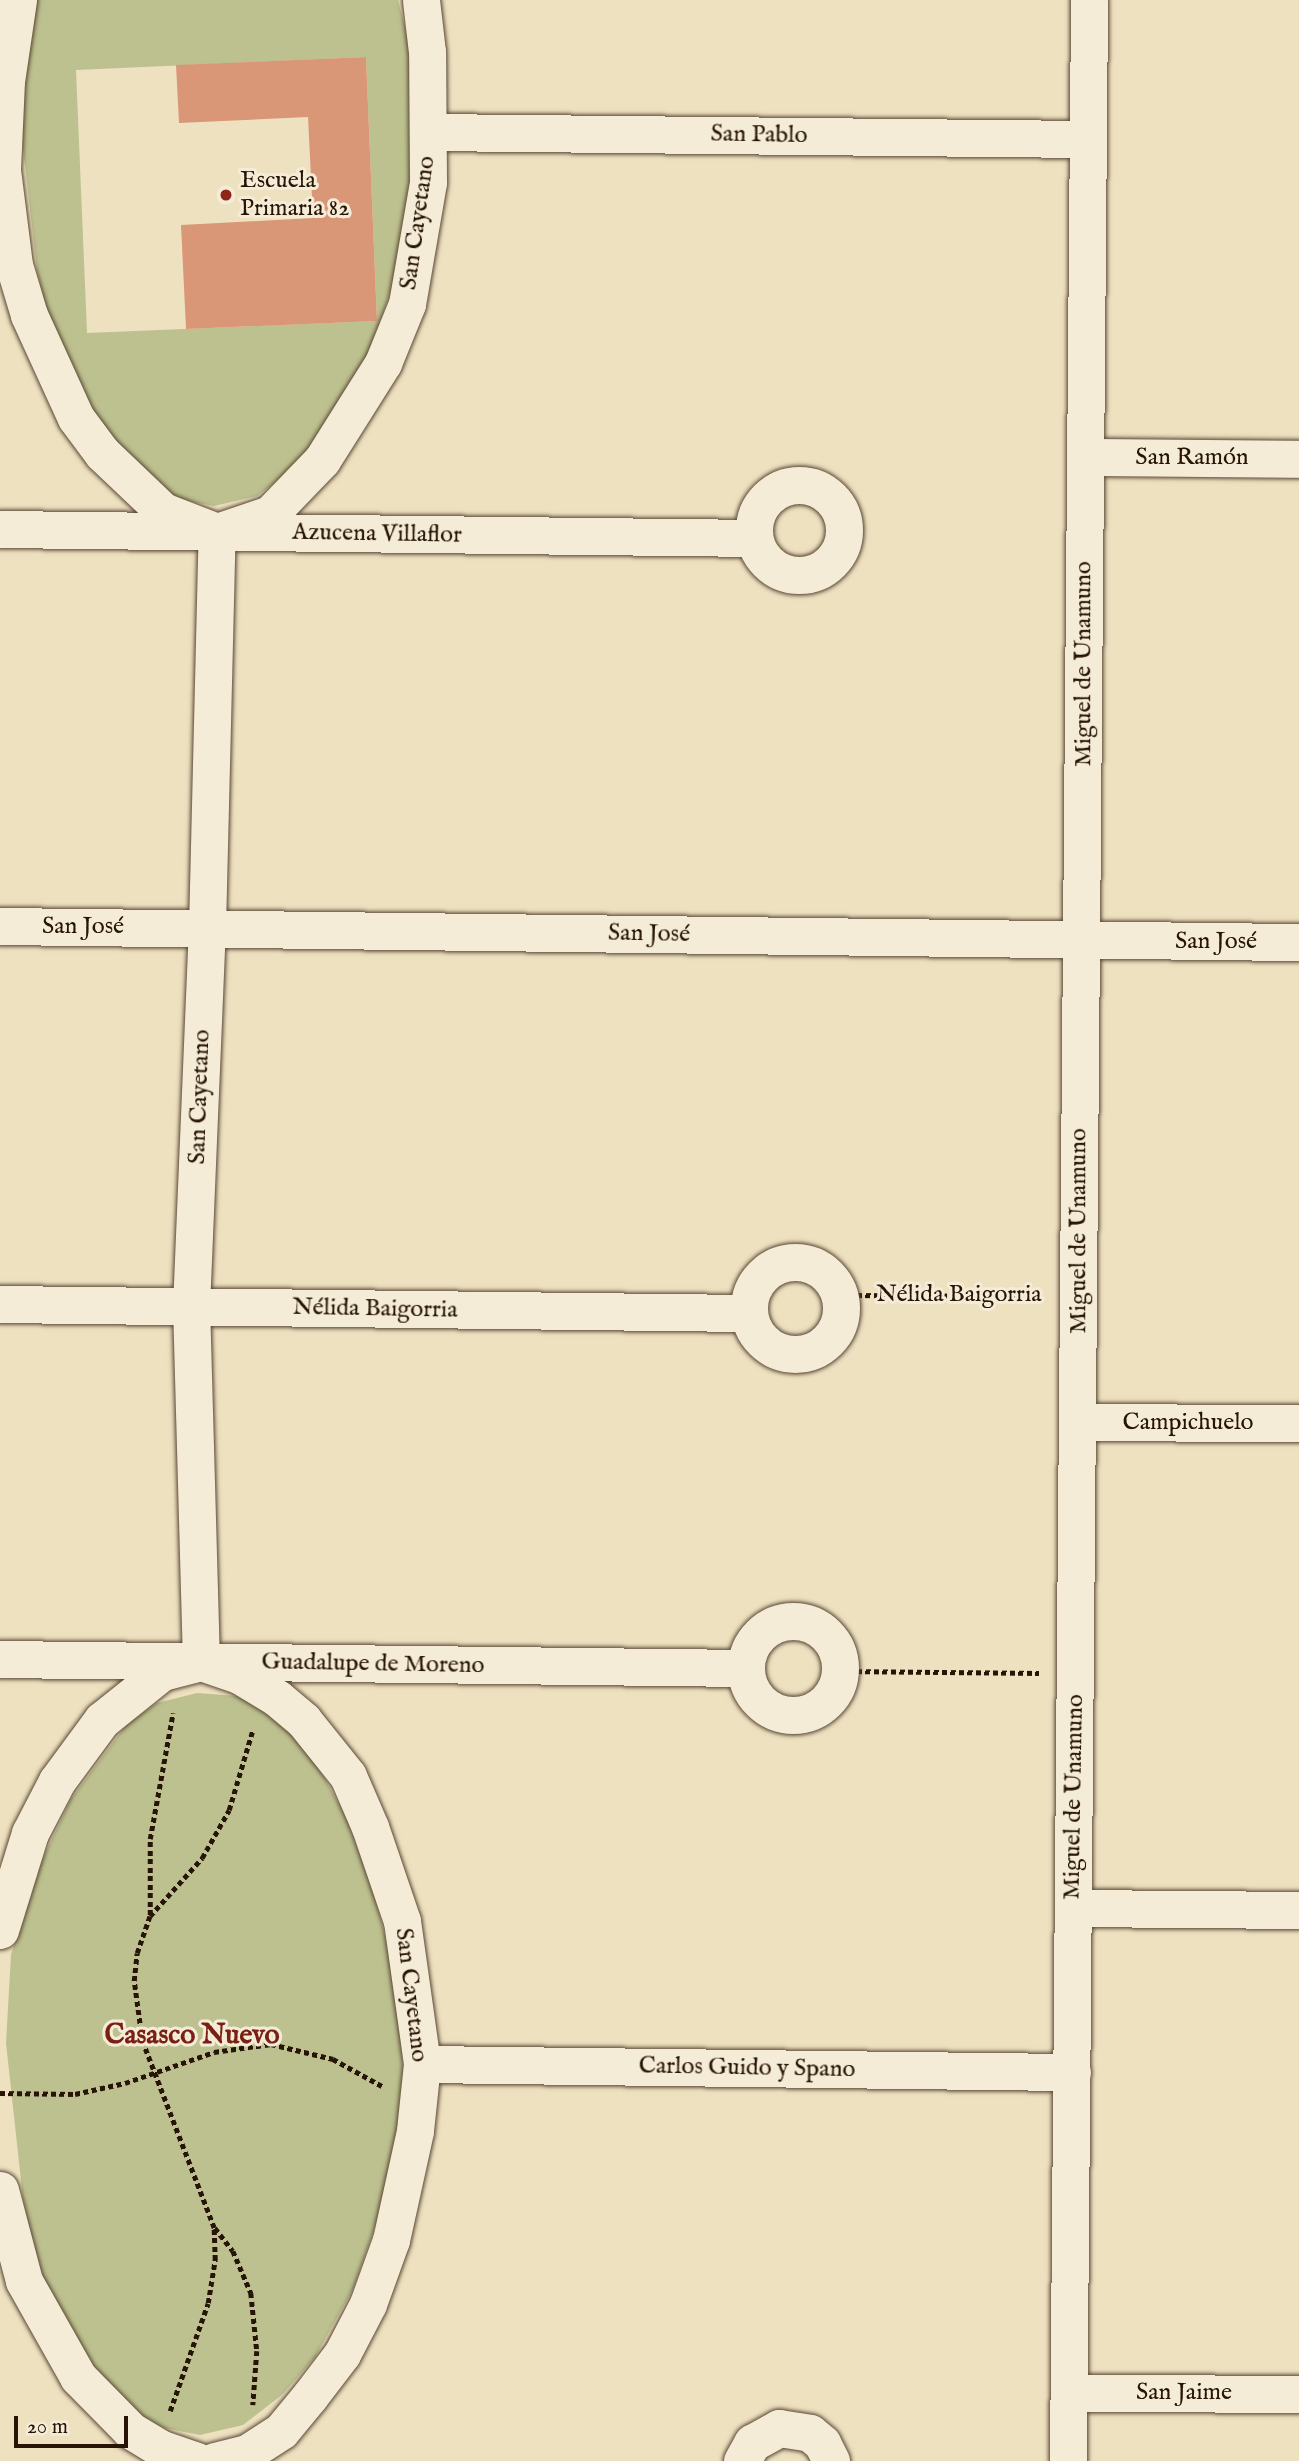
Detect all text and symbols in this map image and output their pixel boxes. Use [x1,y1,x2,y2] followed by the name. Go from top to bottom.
[710,120,808,150] street label: San Pablo
[394,154,442,292] street label: San Cayetano
[240,167,350,223] place label: Escuela Primaria 82
[218,187,234,203] marker: Escuela Primaria 82
[1135,444,1249,472] street label: San Ramón
[292,518,462,550] street label: Azucena Villaflor
[1070,561,1098,767] street label: Miguel de Unamuno
[42,913,124,941] street label: San José
[608,919,690,949] street label: San José
[1175,928,1257,956] street label: San José
[183,1029,217,1165] street label: San Cayetano
[1065,1128,1093,1334] street label: Miguel de Unamuno
[876,1281,1042,1309] street label: Nélida Baigorria
[292,1293,458,1325] street label: Nélida Baigorria
[1122,1409,1254,1437] street label: Campichuelo
[261,1648,485,1680] street label: Guadalupe de Moreno
[1058,1694,1090,1900] street label: Miguel de Unamuno
[388,1926,434,2064] street label: San Cayetano
[104,2019,280,2053] district label: Casasco Nuevo
[638,2052,856,2084] street label: Carlos Guido y Spano
[1136,2379,1232,2407] street label: San Jaime
[18,2402,131,2446] scale bar
[27,2414,68,2441] text: 20 m

